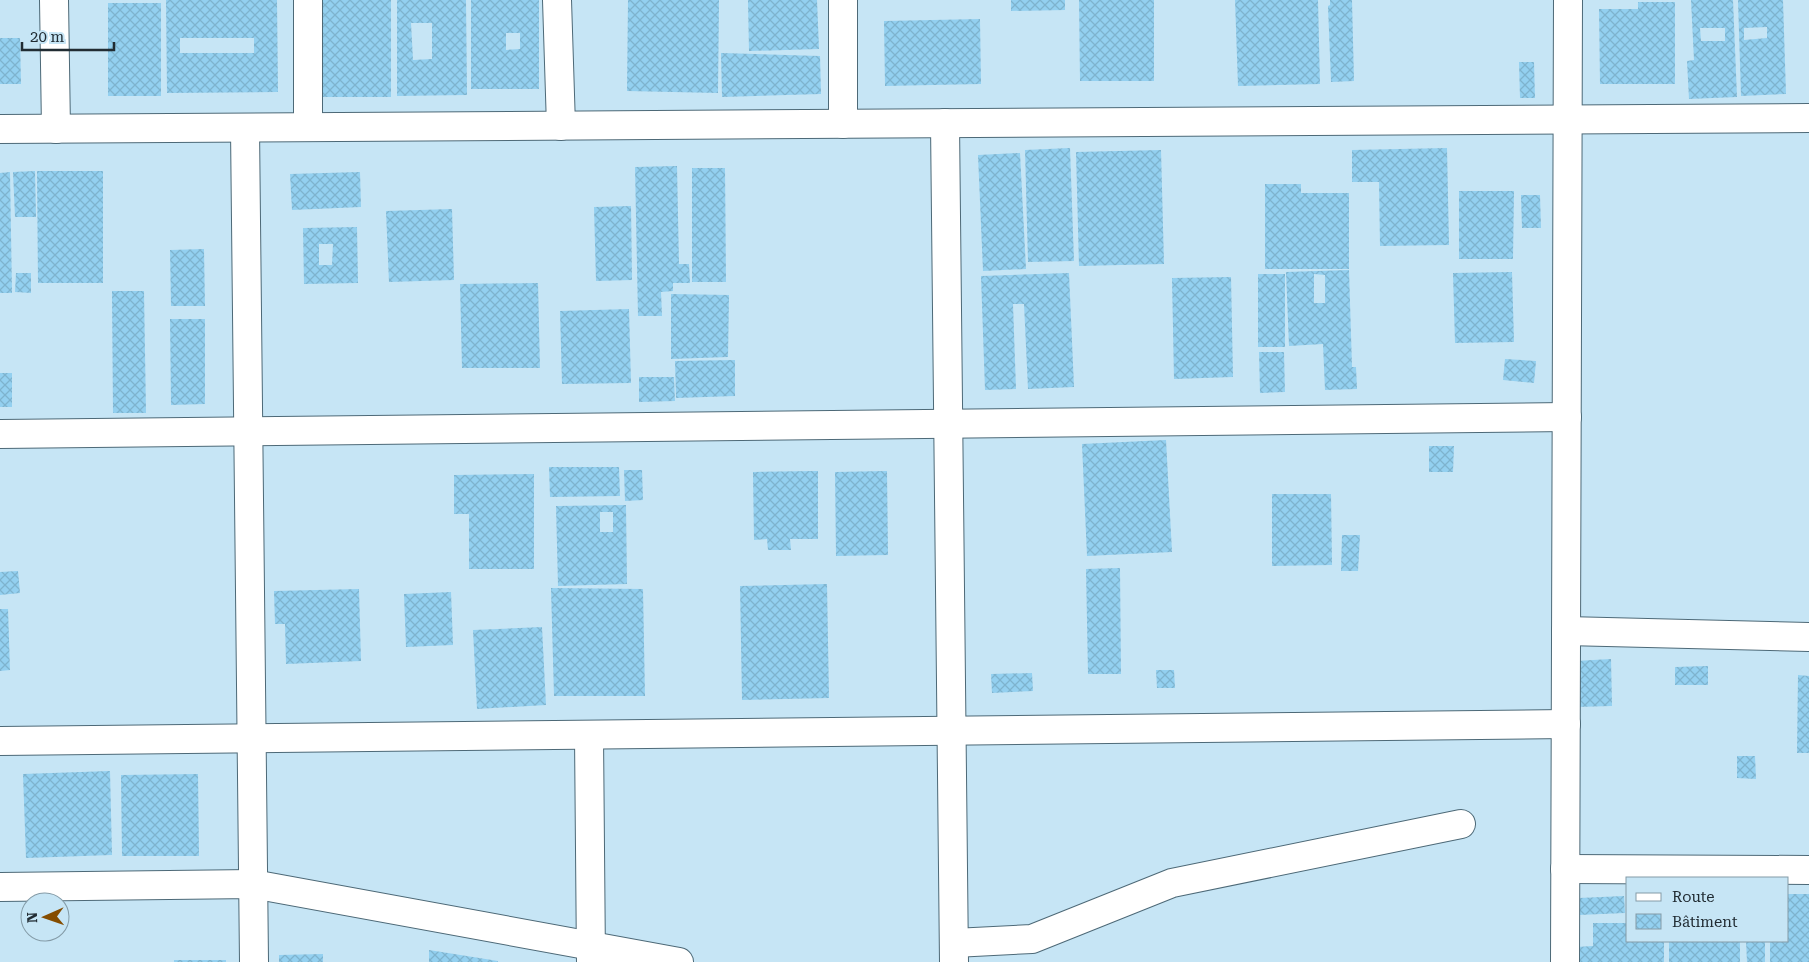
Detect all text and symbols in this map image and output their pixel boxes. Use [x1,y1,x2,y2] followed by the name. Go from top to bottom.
[22,20,115,52] scale bar
[30,28,65,46] text: 20 m
[1626,877,1789,942] legend
[1672,888,1714,906] text: Route
[20,892,70,942] north arrow
[24,912,40,923] text: N
[1672,913,1738,931] text: Bâtiment

